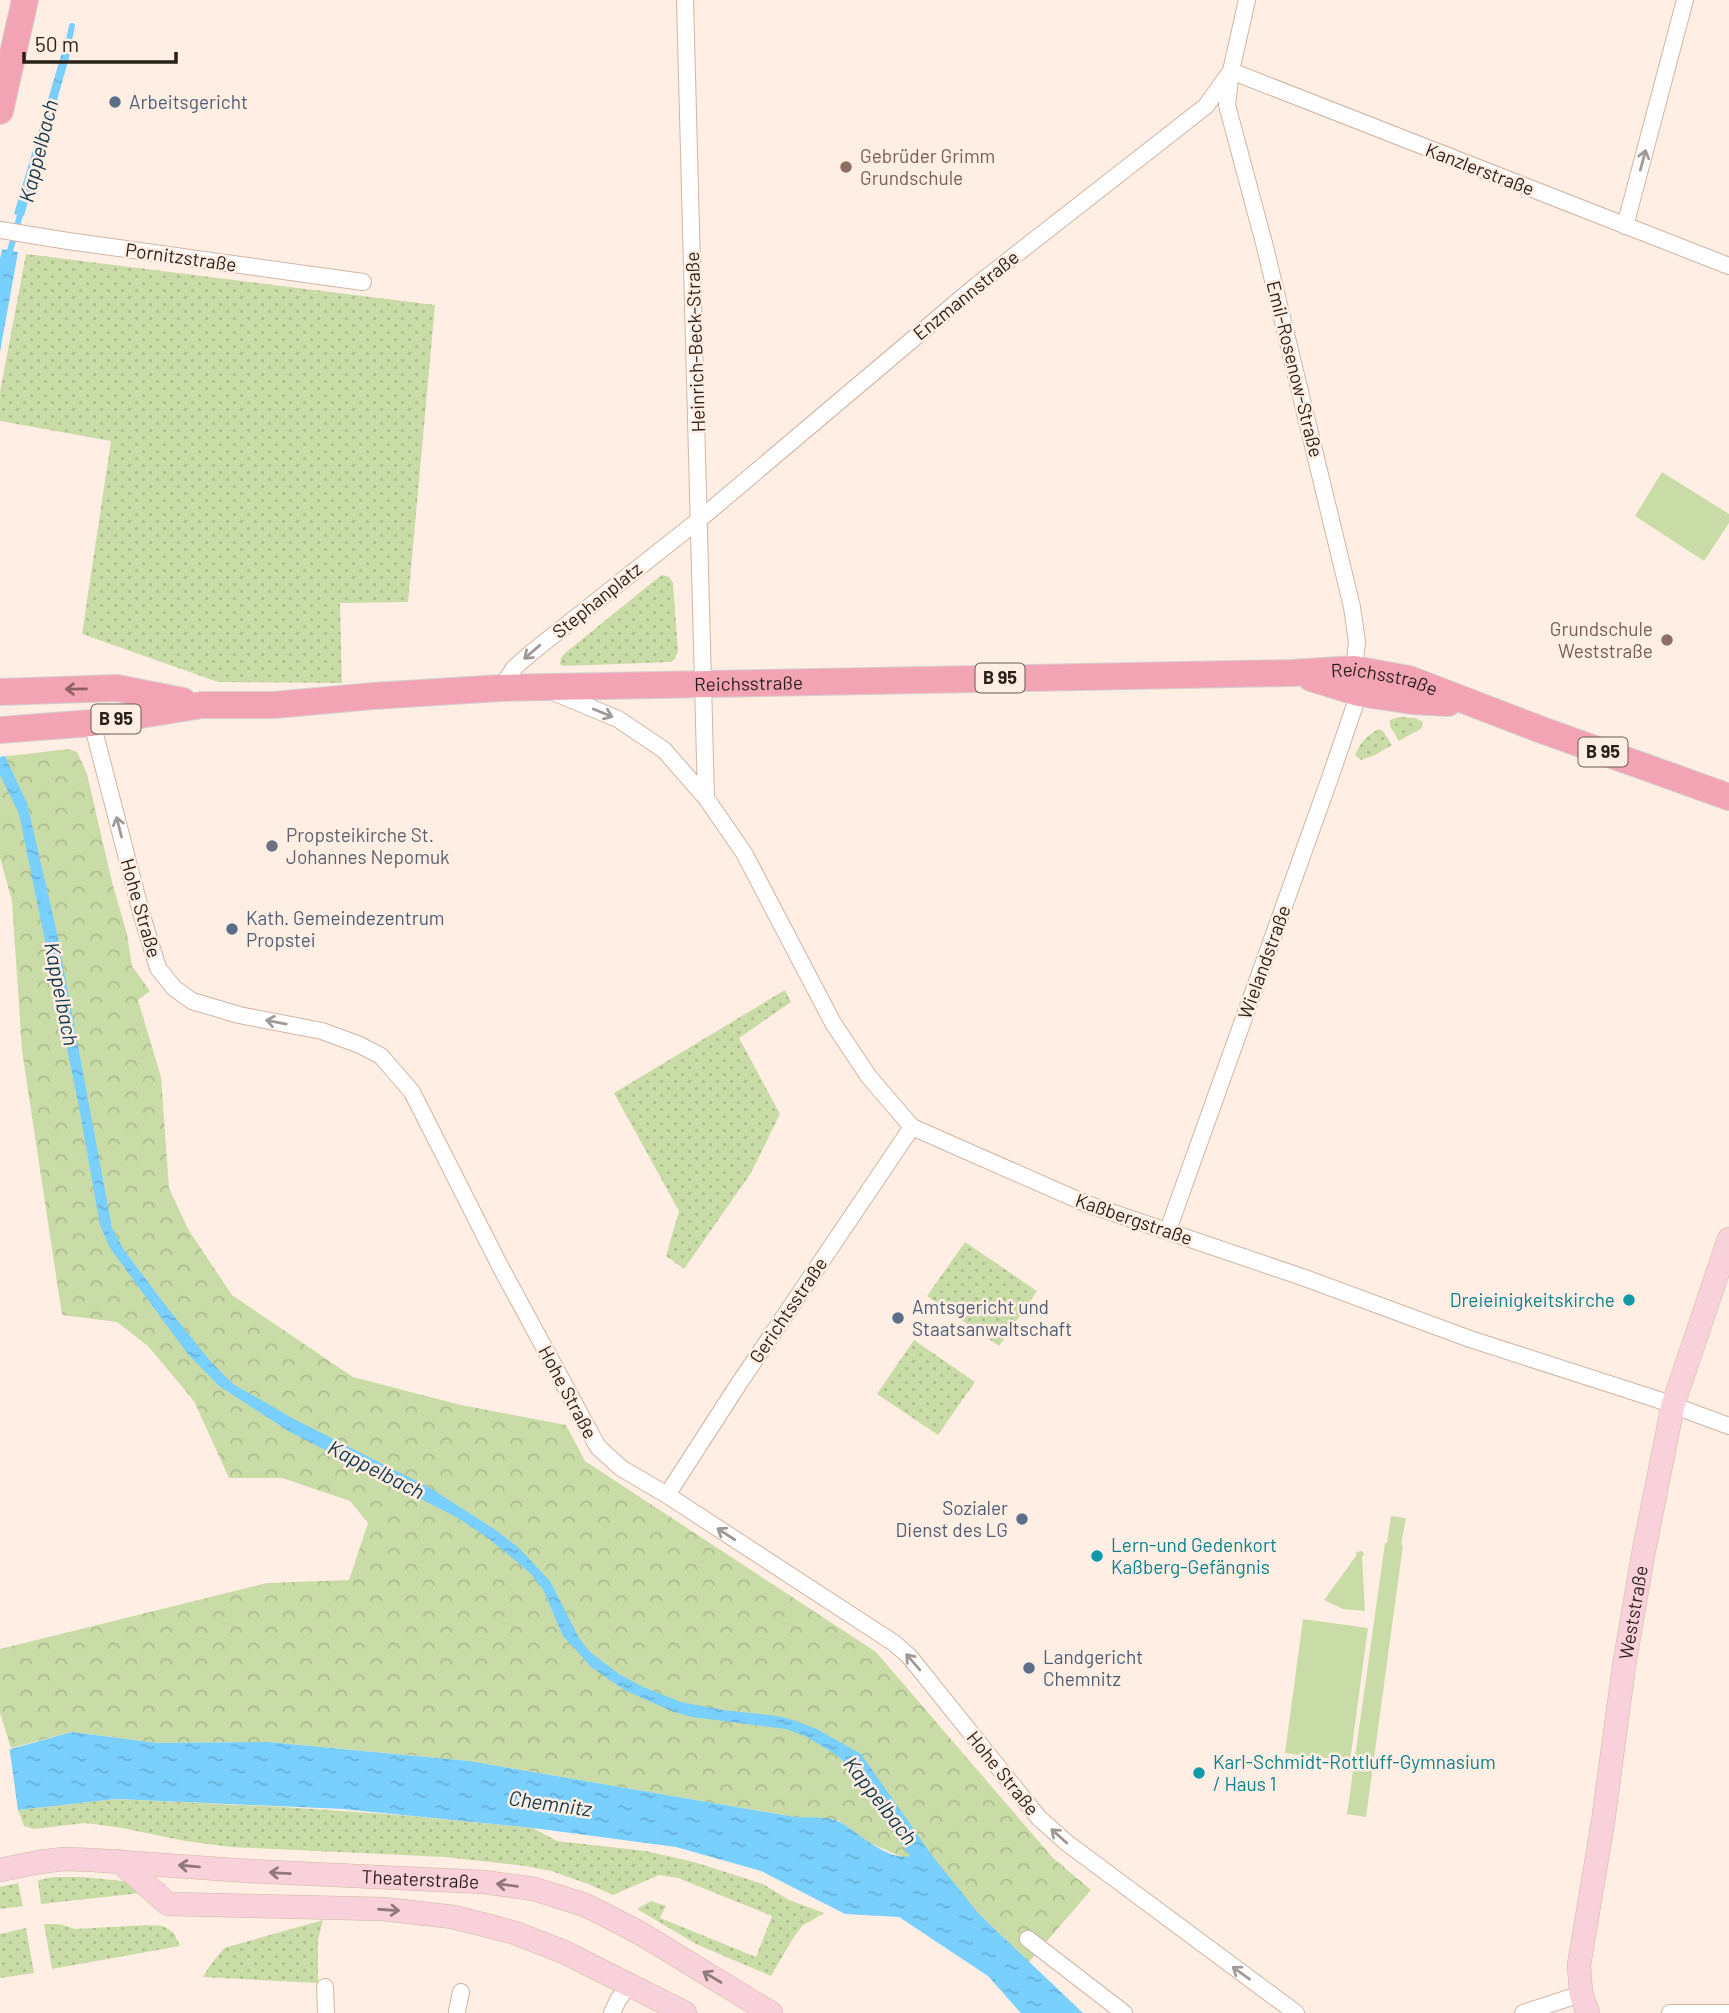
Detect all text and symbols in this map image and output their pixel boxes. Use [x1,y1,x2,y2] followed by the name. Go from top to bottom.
[24,21,177,65] scale bar
[35,31,79,56] text: 50 m
[129,90,248,113] place label: Arbeitsgericht
[107,94,123,110] marker: Arbeitsgericht
[13,97,62,205] water label: Kappelbach
[1423,137,1538,200] street label: Kanzlerstraße
[860,144,995,189] place label: Gebrüder Grimm Grundschule
[1637,149,1650,172] one-way arrow
[838,159,854,175] marker: Gebrüder Grimm Grundschule
[124,237,238,276] street label: Pornitzstraße
[908,245,1023,344] street label: Enzmannstraße
[680,251,709,433] street label: Heinrich-Beck-Straße
[1262,278,1329,460] street label: Emil-Rosenow-Straße
[547,557,646,643] street label: Stephanplatz
[1550,617,1653,662] place label: Grundschule Weststraße
[1659,632,1675,648] marker: Grundschule Weststraße
[523,644,541,660] one-way arrow
[1330,657,1441,700] street label: Reichsstraße
[976,664,1024,692] road number: B 95
[694,670,803,695] street label: Reichsstraße
[65,683,88,696] one-way arrow
[92,704,140,734] road number: B 95
[591,707,613,720] one-way arrow
[1578,738,1628,766] road number: B 95
[112,816,125,839] one-way arrow
[286,823,450,868] place label: Propsteikirche St. Johannes Nepomuk
[264,838,280,854] marker: Propsteikirche St. Johannes Nepomuk
[116,856,167,960] street label: Hohe Straße
[1232,902,1295,1022] street label: Wielandstraße
[246,906,445,951] place label: Kath. Gemeindezentrum Propstei
[224,921,240,937] marker: Kath. Gemeindezentrum Propstei
[40,940,85,1048] water label: Kappelbach
[265,1014,288,1028] one-way arrow
[1073,1188,1196,1249] street label: Kaßbergstraße
[744,1252,831,1367] street label: Gerichtsstraße
[1450,1288,1615,1311] place label: Dreieinigkeitskirche
[1621,1292,1637,1308] marker: Dreieinigkeitskirche
[912,1295,1072,1340] place label: Amtsgericht und Staatsanwaltschaft
[890,1310,906,1326] marker: Amtsgericht und Staatsanwaltschaft
[534,1341,603,1442] street label: Hohe Straße
[324,1434,429,1504] water label: Kappelbach
[896,1496,1008,1541] place label: Sozialer Dienst des LG
[1014,1511,1030,1527] marker: Sozialer Dienst des LG
[717,1527,736,1541] one-way arrow
[1111,1533,1277,1578] place label: Lern-und Gedenkort Kaßberg-Gefängnis
[1089,1548,1105,1564] marker: Lern-und Gedenkort Kaßberg-Gefängnis
[1613,1564,1652,1661] street label: Weststraße
[1043,1645,1143,1690] place label: Landgericht Chemnitz
[905,1653,921,1671] one-way arrow
[1021,1660,1037,1676] marker: Landgericht Chemnitz
[962,1726,1044,1820] street label: Hohe Straße
[1213,1750,1496,1795] place label: Karl-Schmidt-Rottluff-Gymnasium / Haus 1
[839,1751,923,1849] water label: Kappelbach
[1191,1765,1207,1781] marker: Karl-Schmidt-Rottluff-Gymnasium / Haus 1
[507,1784,594,1821] water label: Chemnitz
[1051,1828,1068,1845] one-way arrow
[178,1860,201,1873] one-way arrow
[361,1864,480,1893] street label: Theaterstraße
[269,1866,292,1879] one-way arrow
[496,1878,519,1891] one-way arrow
[377,1904,399,1917] one-way arrow
[1232,1966,1251,1980] one-way arrow
[703,1970,723,1984] one-way arrow

